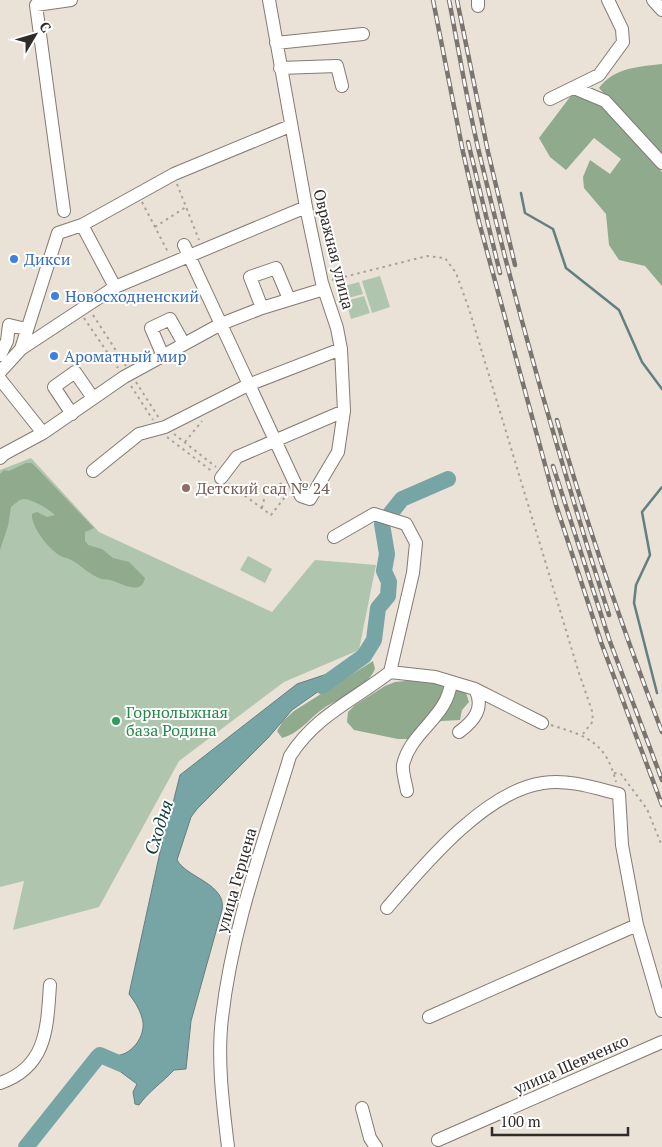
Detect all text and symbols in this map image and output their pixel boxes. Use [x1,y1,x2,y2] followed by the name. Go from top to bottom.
[10,10,60,60] north arrow
[35,17,56,36] text: С
[308,187,360,311] street label: Овражная улица
[24,248,71,270] place label: Дикси
[8,253,20,265] marker: Дикси
[65,285,199,307] place label: Новосходненский
[49,290,61,302] marker: Новосходненский
[64,345,187,367] place label: Ароматный мир
[48,350,60,362] marker: Ароматный мир
[196,477,330,499] place label: Детский сад № 24
[180,482,192,494] marker: Детский сад № 24
[126,701,228,741] place label: Горнолыжная база Родина
[110,715,122,727] marker: Горнолыжная база Родина
[138,796,178,858] water label: Сходня
[210,825,261,936] street label: улица Герцена
[509,1029,632,1100] street label: улица Шевченко
[492,1104,628,1136] scale bar
[500,1111,541,1131] text: 100 m

